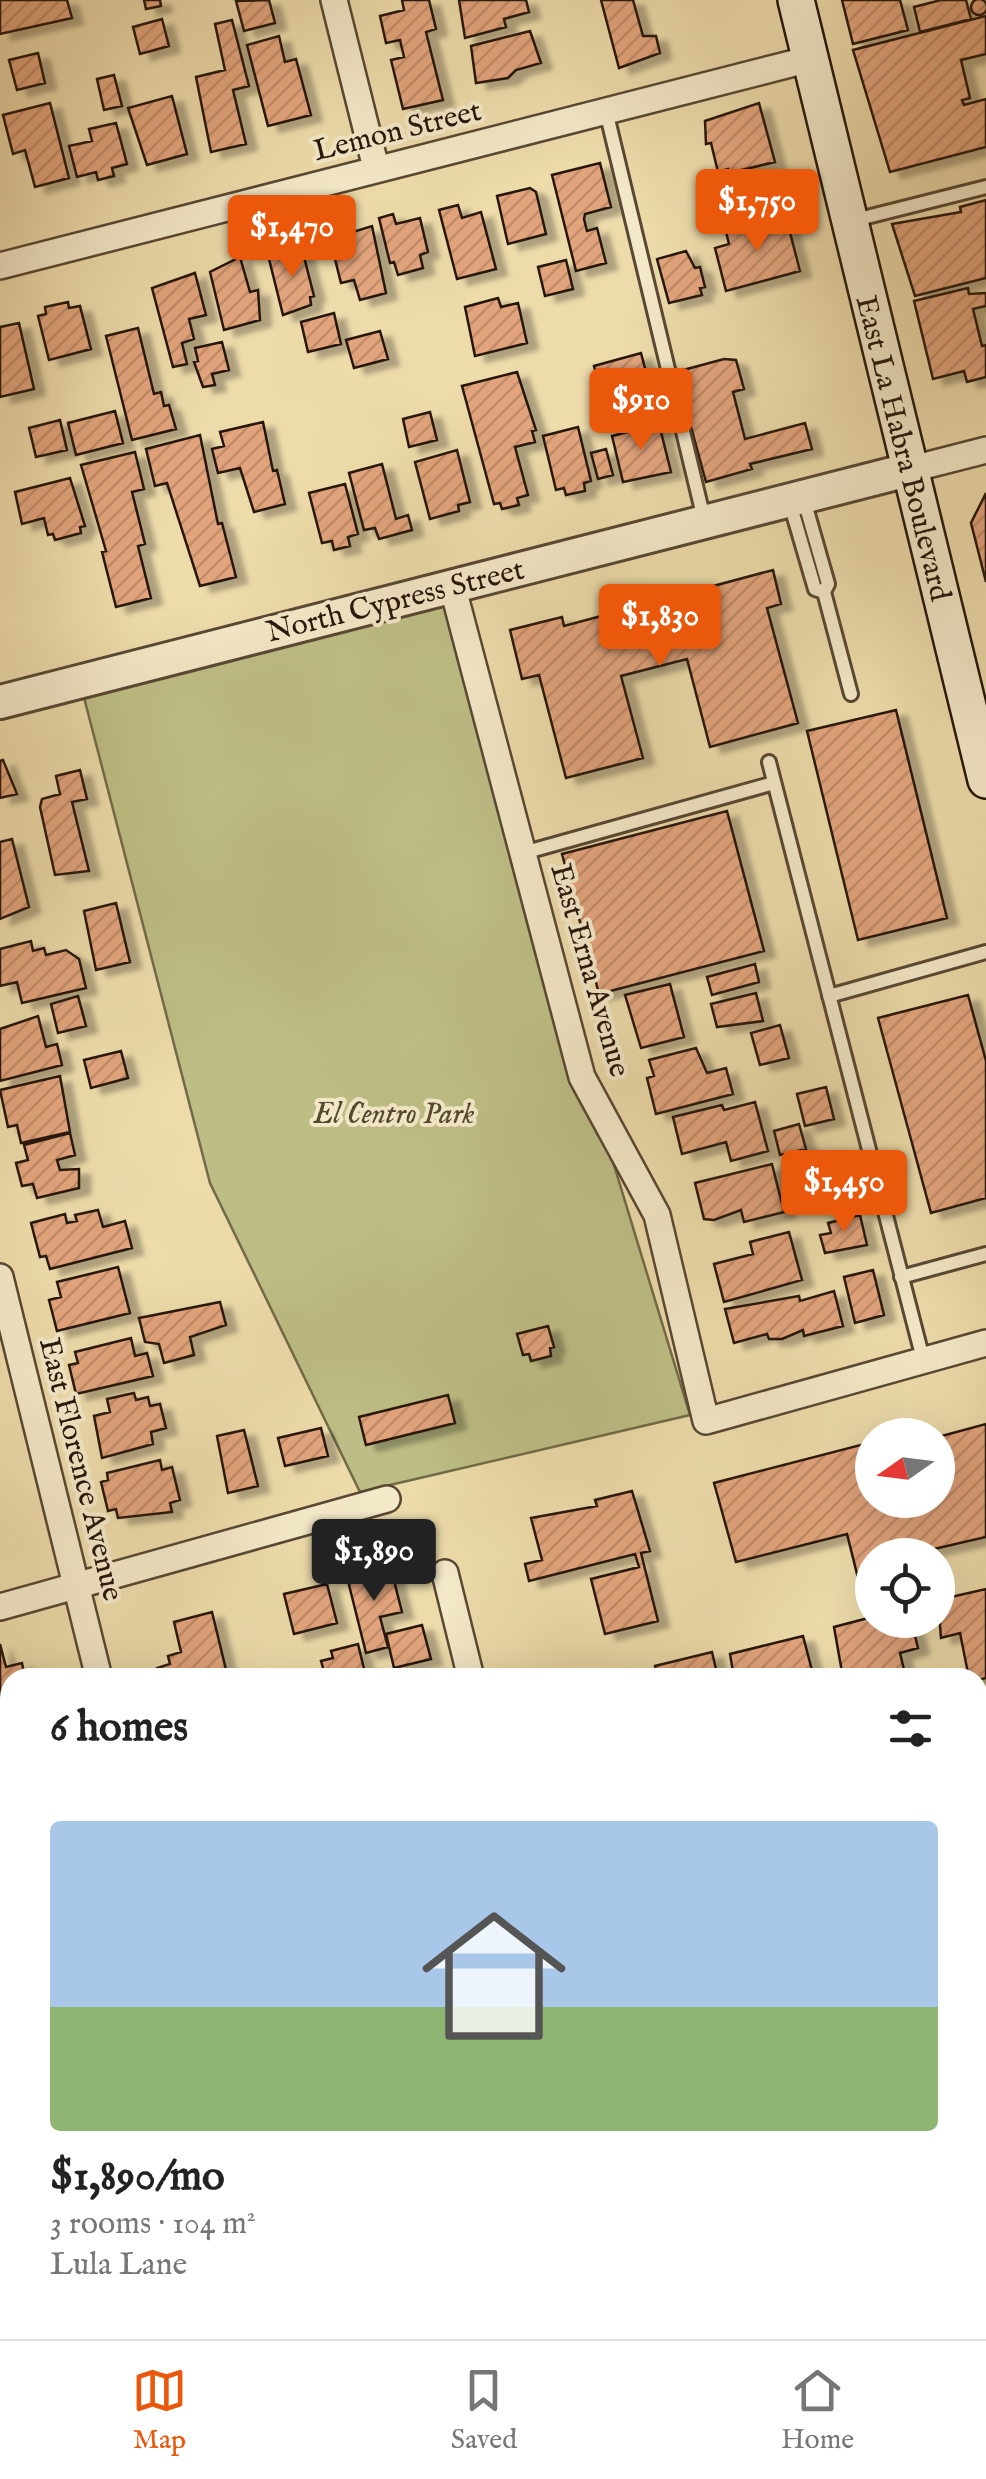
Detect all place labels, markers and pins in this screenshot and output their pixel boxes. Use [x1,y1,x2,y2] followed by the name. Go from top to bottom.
[676,169,838,254] pin: $1,750
[211,195,373,280] pin: $1,470
[582,368,700,453] pin: $910
[579,584,741,669] pin: $1,830
[763,1150,925,1235] pin: $1,450
[293,1519,455,1604] pin: $1,890

